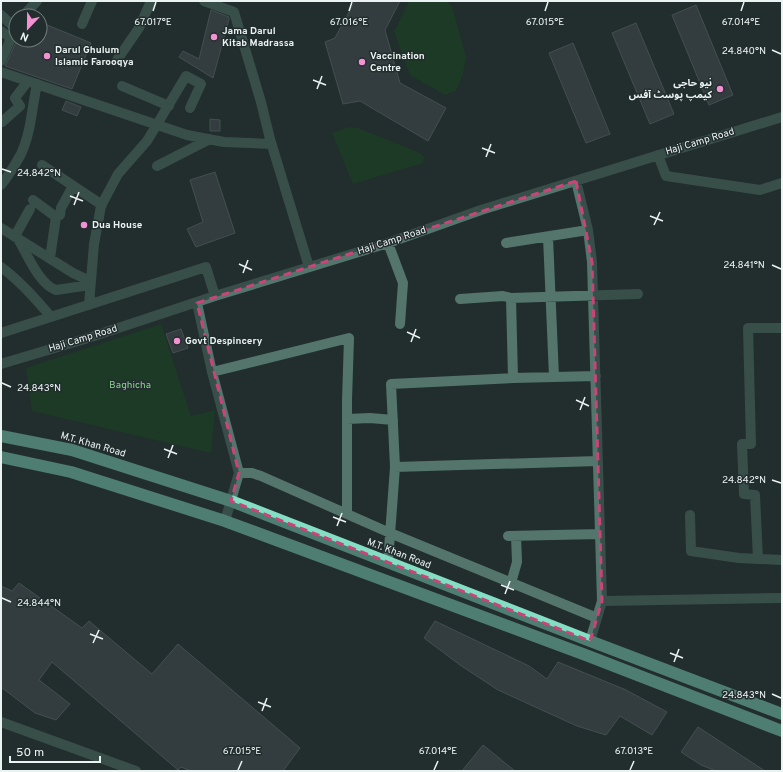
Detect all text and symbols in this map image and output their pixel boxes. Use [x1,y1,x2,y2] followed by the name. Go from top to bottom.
[8,8,48,48] north arrow
[134,16,172,29] text: 67.017°E
[330,16,368,29] text: 67.016°E
[526,16,564,29] text: 67.015°E
[722,16,760,29] text: 67.014°E
[222,25,294,50] place label: Jama Darul Kitab Madrassa
[18,28,31,44] text: N
[209,32,219,42] marker: Jama Darul Kitab Madrassa
[55,44,134,69] place label: Darul Ghulum Islamic Farooqya
[722,45,766,58] text: 24.840°N
[370,50,425,75] place label: Vaccination Centre
[42,51,52,61] marker: Darul Ghulum Islamic Farooqya
[357,57,367,67] marker: Vaccination Centre
[629,77,712,102] place label: نیو حاجی کیمپ پوسٹ آفس
[715,84,725,94] marker: نیو حاجی کیمپ پوسٹ آفس
[664,125,736,159] street label: Haji Camp Road
[17,167,61,180] text: 24.842°N
[92,219,143,232] place label: Dua House
[79,220,89,230] marker: Dua House
[356,224,428,258] street label: Haji Camp Road
[723,259,765,272] text: 24.841°N
[47,322,119,356] street label: Haji Camp Road
[185,335,263,348] place label: Govt Despincery
[172,336,182,346] marker: Govt Despincery
[109,379,151,392] park label: Baghicha
[17,382,61,395] text: 24.843°N
[59,429,127,461] street label: M.T. Khan Road
[722,474,766,487] text: 24.842°N
[365,536,433,572] street label: M.T. Khan Road
[17,597,61,610] text: 24.844°N
[722,689,766,702] text: 24.843°N
[10,738,100,764] scale bar
[16,745,44,761] text: 50 m
[223,745,261,758] text: 67.015°E
[419,745,457,758] text: 67.014°E
[615,745,653,758] text: 67.013°E

